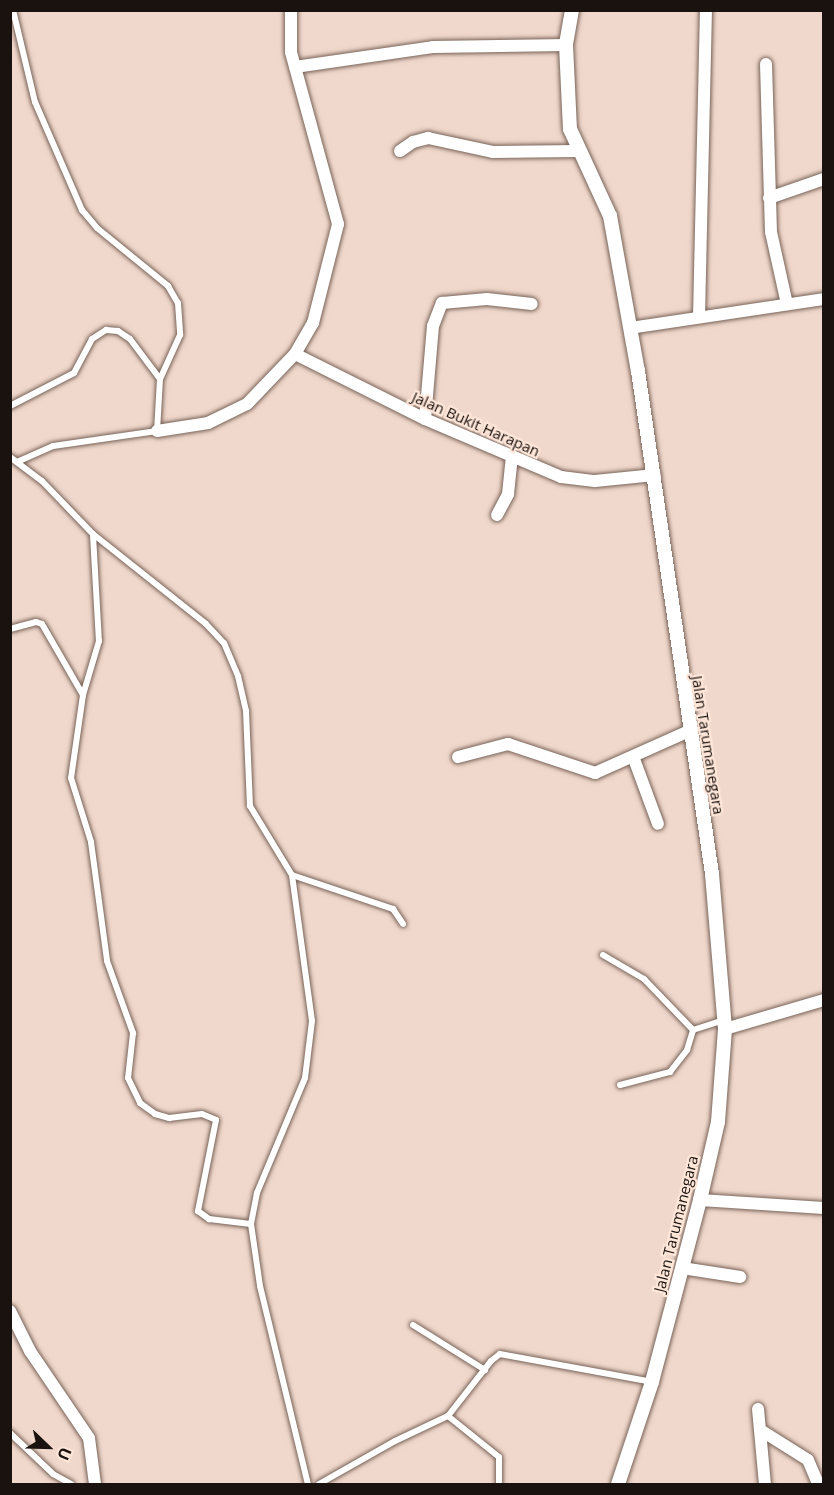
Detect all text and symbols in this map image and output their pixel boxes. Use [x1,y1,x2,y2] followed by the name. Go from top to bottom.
[409,388,543,460] street label: Jalan Bukit Harapan
[688,674,728,816] street label: Jalan Tarumanegara
[650,1154,702,1294] street label: Jalan Tarumanegara
[18,1417,78,1477] north arrow
[52,1444,77,1464] text: U

